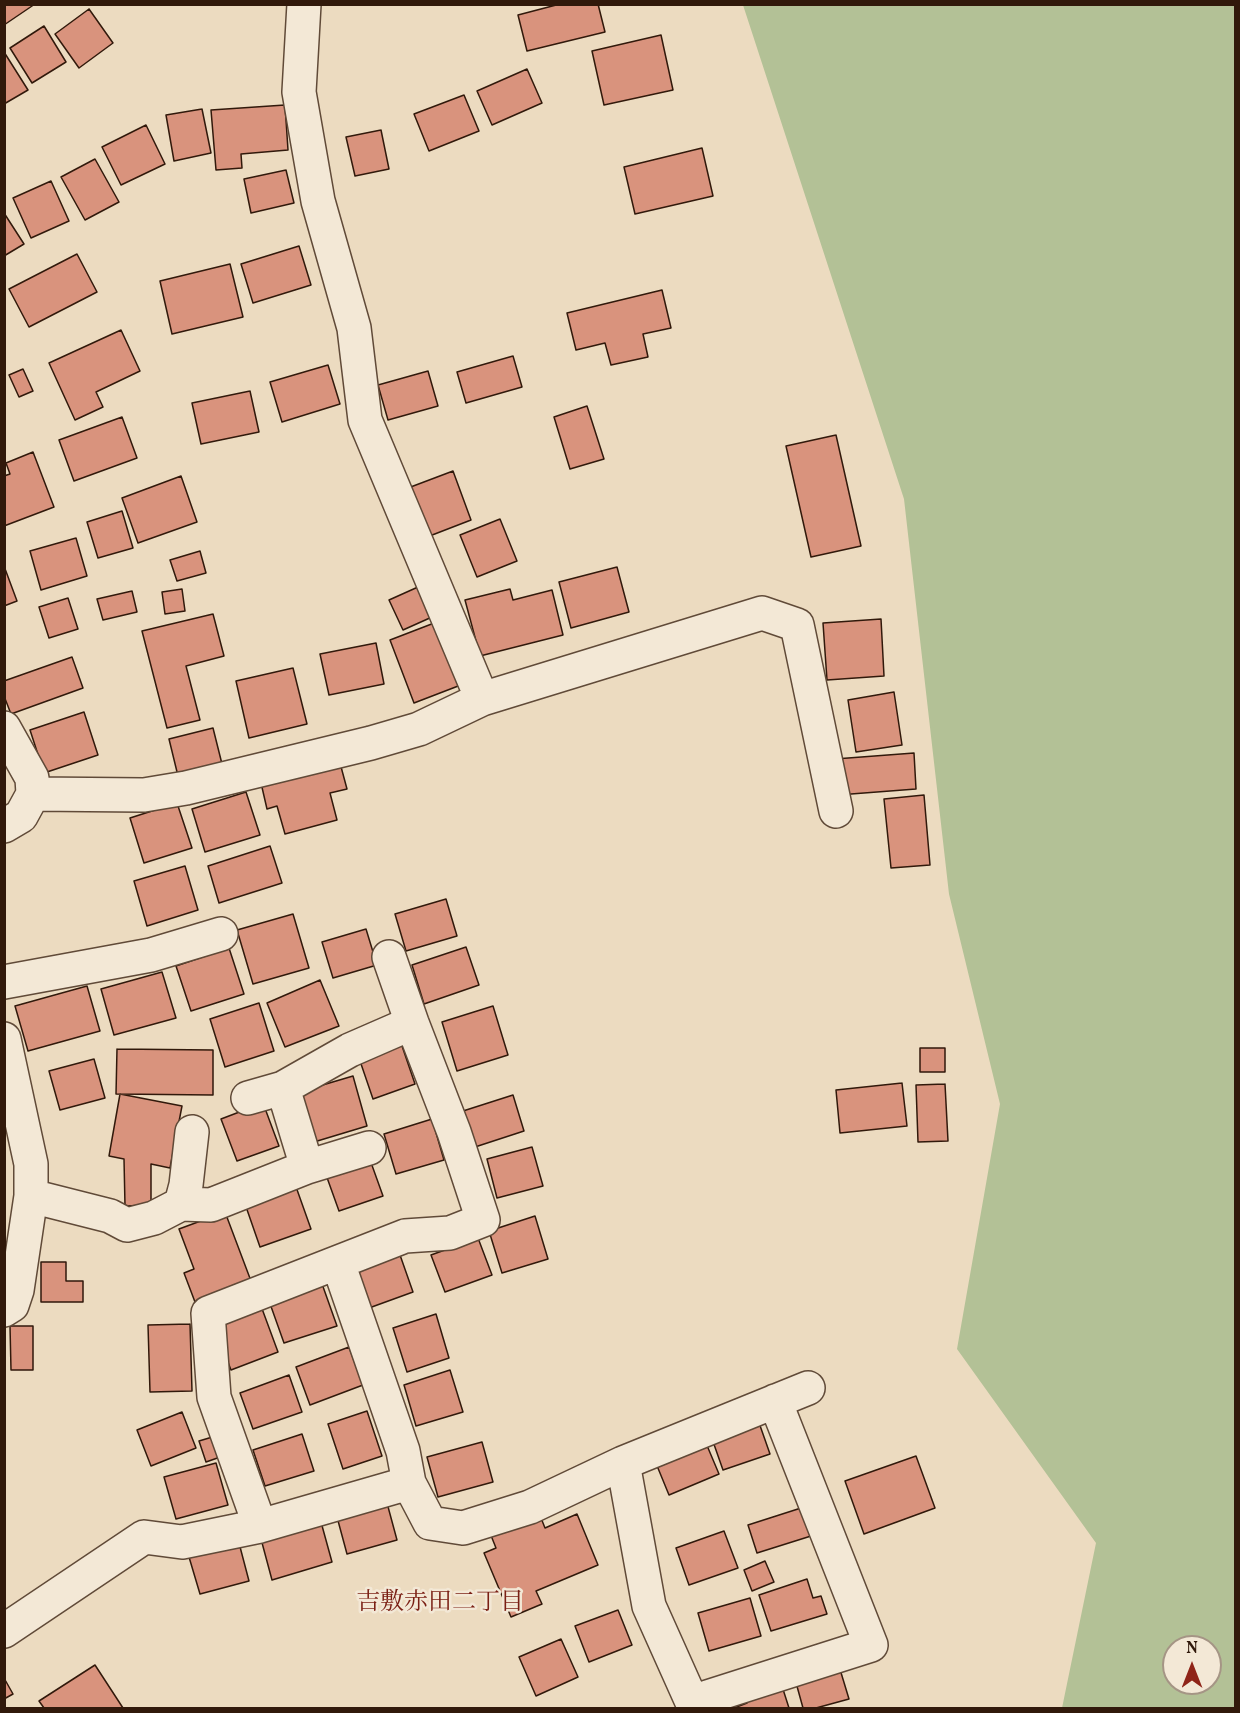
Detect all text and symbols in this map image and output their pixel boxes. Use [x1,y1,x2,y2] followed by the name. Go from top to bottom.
[356,1591,524,1619] district label: 吉敷赤田二丁目
[1162,1635,1222,1695] north arrow
[1186,1638,1198,1660] text: N

